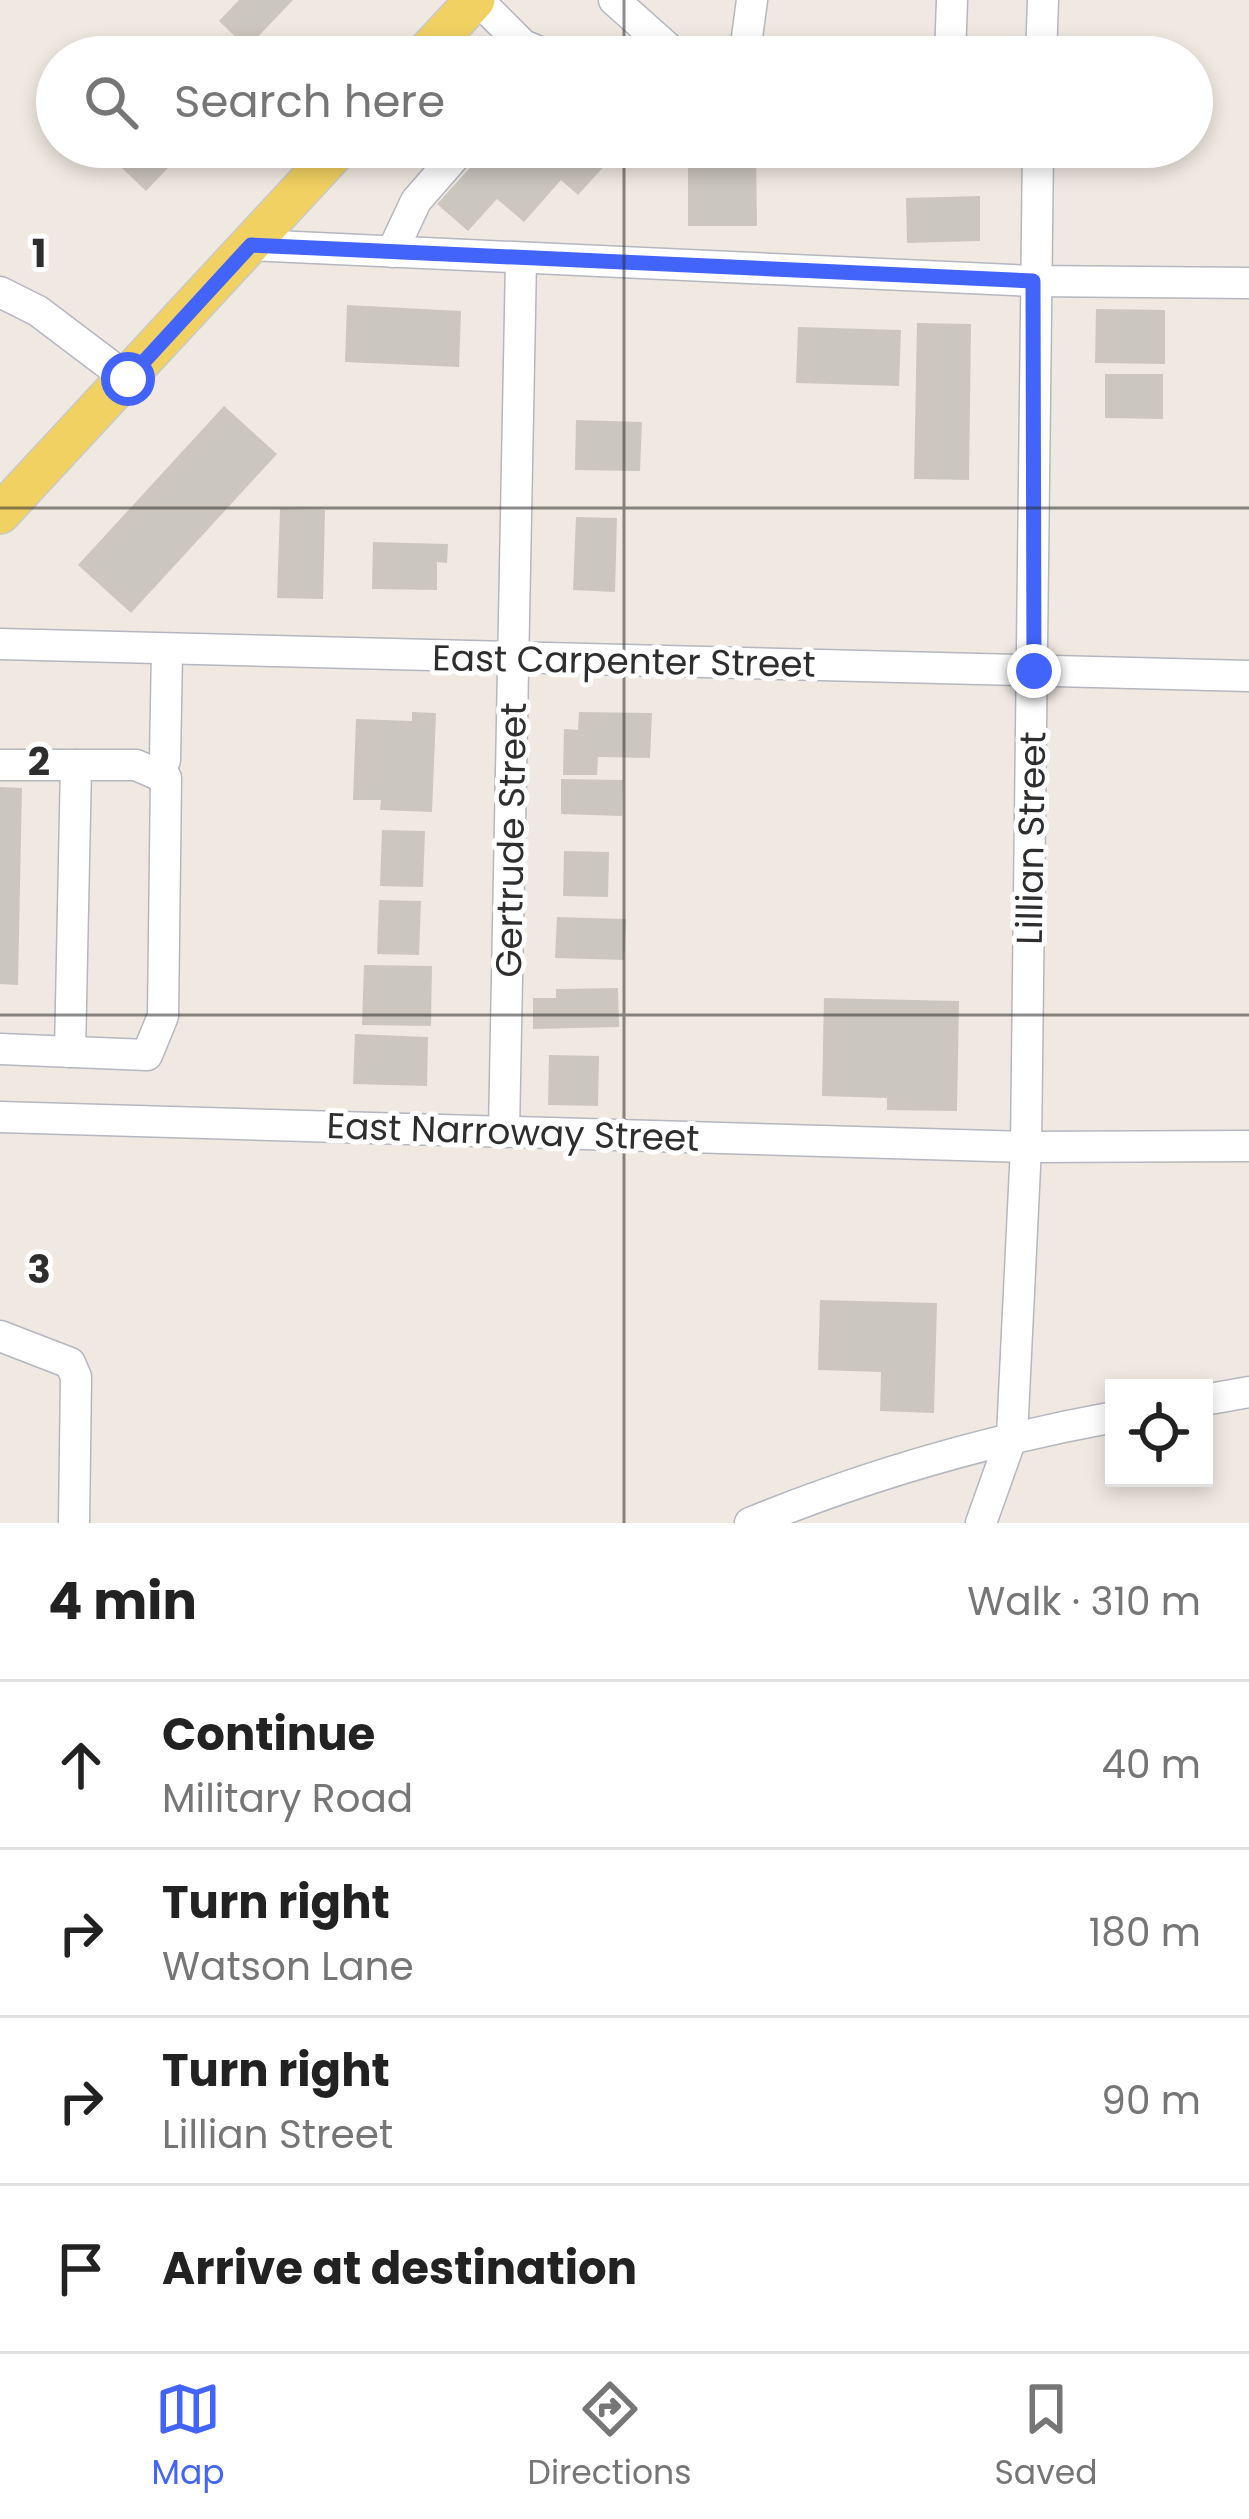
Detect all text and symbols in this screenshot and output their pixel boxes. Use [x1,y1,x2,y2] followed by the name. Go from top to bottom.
[36,36,1213,168] search box
[78,69,144,135] icon: search
[174,70,445,133] text: Search here
[32,226,46,281] text: 1
[101,352,155,406] route start
[432,632,816,690] street label: East Carpenter Street
[1007,644,1061,698] route end
[483,702,539,978] street label: Gertrude Street
[1004,731,1058,945] street label: Lillian Street
[28,734,50,789] text: 2
[326,1100,700,1164] street label: East Narroway Street
[27,1242,51,1297] text: 3
[1105,1379,1213,1487] map controls
[1105,1379,1213,1487] button: locate
[48,1565,197,1637] text: 4 min
[967,1574,1201,1629] text: Walk · 310 m
[162,1703,375,1766] text: Continue
[48,1732,114,1798] icon: ahead
[1101,1737,1201,1792] text: 40 m
[162,1771,413,1826] text: Military Road
[162,1871,390,1934] text: Turn right
[48,1900,114,1966] icon: right
[1089,1905,1201,1960] text: 180 m
[162,1939,414,1994] text: Watson Lane
[162,2039,390,2102] text: Turn right
[48,2068,114,2134] icon: right
[1101,2073,1201,2128] text: 90 m
[162,2107,393,2162] text: Lillian Street
[48,2236,114,2302] icon: arrive
[162,2237,637,2300] text: Arrive at destination
[152,2376,225,2498] tab: Map
[528,2376,691,2498] tab: Directions
[995,2376,1097,2498] tab: Saved

